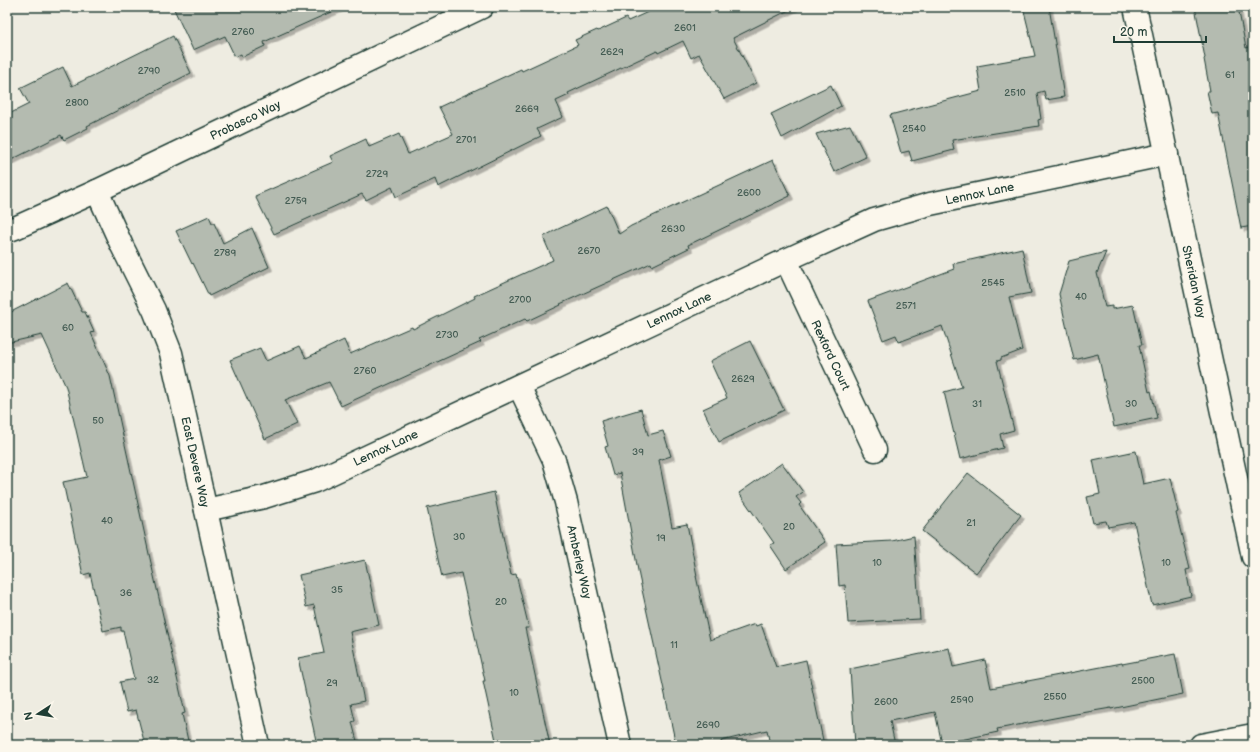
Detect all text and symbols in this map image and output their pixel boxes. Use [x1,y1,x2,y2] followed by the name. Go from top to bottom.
[1114,18,1206,44] scale bar
[674,22,696,34] house number: 2601
[1120,25,1147,40] text: 20 m
[232,26,255,38] house number: 2760
[600,46,624,58] house number: 2629
[138,65,160,77] house number: 2790
[1225,69,1235,81] house number: 61
[1004,87,1026,99] house number: 2510
[65,97,89,109] house number: 2800
[208,97,284,143] street label: Probasco Way
[515,103,539,115] house number: 2669
[902,123,926,135] house number: 2540
[456,134,476,146] house number: 2701
[366,168,388,180] house number: 2729
[944,179,1016,208] street label: Lennox Lane
[737,187,761,199] house number: 2600
[285,195,307,207] house number: 2759
[661,223,685,235] house number: 2630
[1179,244,1209,320] street label: Sheridan Way
[578,245,601,257] house number: 2670
[214,247,236,259] house number: 2789
[981,277,1005,289] house number: 2545
[644,289,714,332] street label: Lennox Lane
[1075,291,1087,303] house number: 40
[509,294,531,306] house number: 2700
[896,300,916,312] house number: 2571
[808,318,853,393] street label: Rexford Court
[62,322,74,334] house number: 60
[436,329,459,341] house number: 2730
[354,365,377,377] house number: 2760
[731,373,755,385] house number: 2629
[972,398,982,410] house number: 31
[1125,398,1137,410] house number: 30
[92,415,104,427] house number: 50
[178,415,213,509] street label: East Devere Way
[351,426,420,469] street label: Lennox Lane
[632,446,644,458] house number: 39
[101,515,113,527] house number: 40
[966,517,976,529] house number: 21
[783,521,795,533] house number: 20
[564,524,595,601] street label: Amberley Way
[453,531,465,543] house number: 30
[656,532,666,544] house number: 19
[872,557,882,569] house number: 10
[1161,557,1171,569] house number: 10
[331,584,343,596] house number: 35
[120,587,132,599] house number: 36
[495,596,507,608] house number: 20
[670,639,678,651] house number: 11
[147,674,159,686] house number: 32
[1131,675,1155,687] house number: 2500
[326,677,338,689] house number: 29
[509,687,519,699] house number: 10
[1043,691,1067,703] house number: 2550
[18,694,58,734] north arrow
[950,694,974,706] house number: 2590
[874,696,898,708] house number: 2600
[21,711,36,721] text: N
[696,719,720,731] house number: 2690

